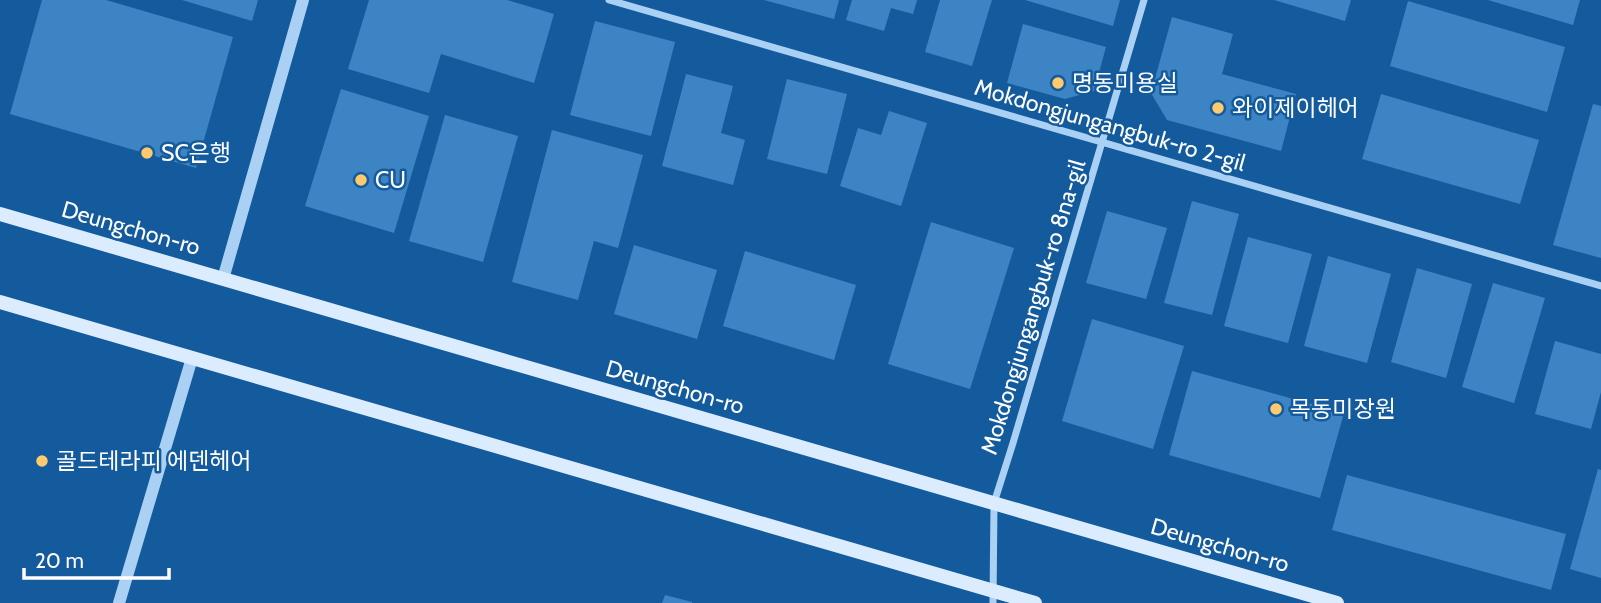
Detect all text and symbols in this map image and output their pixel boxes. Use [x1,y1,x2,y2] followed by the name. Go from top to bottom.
[1072,69,1178,97] place label: 명동미용실
[971,73,1249,177] street label: Mokdongjungangbuk-ro 2-gil
[1050,75,1066,91] marker: 명동미용실
[1232,94,1359,122] place label: 와이제이헤어
[1210,100,1226,116] marker: 와이제이헤어
[161,139,231,167] place label: SC은행
[139,145,155,161] marker: SC은행
[975,156,1091,458] street label: Mokdongjungangbuk-ro 8na-gil
[375,166,406,194] place label: CU
[353,172,369,188] marker: CU
[59,195,203,261] street label: Deungchon-ro
[603,354,747,420] street label: Deungchon-ro
[1290,395,1396,423] place label: 목동미장원
[1268,401,1284,417] marker: 목동미장원
[56,447,252,475] place label: 골드테라피 에덴헤어
[34,453,50,469] marker: 골드테라피 에덴헤어
[1148,512,1292,578] street label: Deungchon-ro
[24,536,170,580] scale bar
[35,548,84,573] text: 20 m

